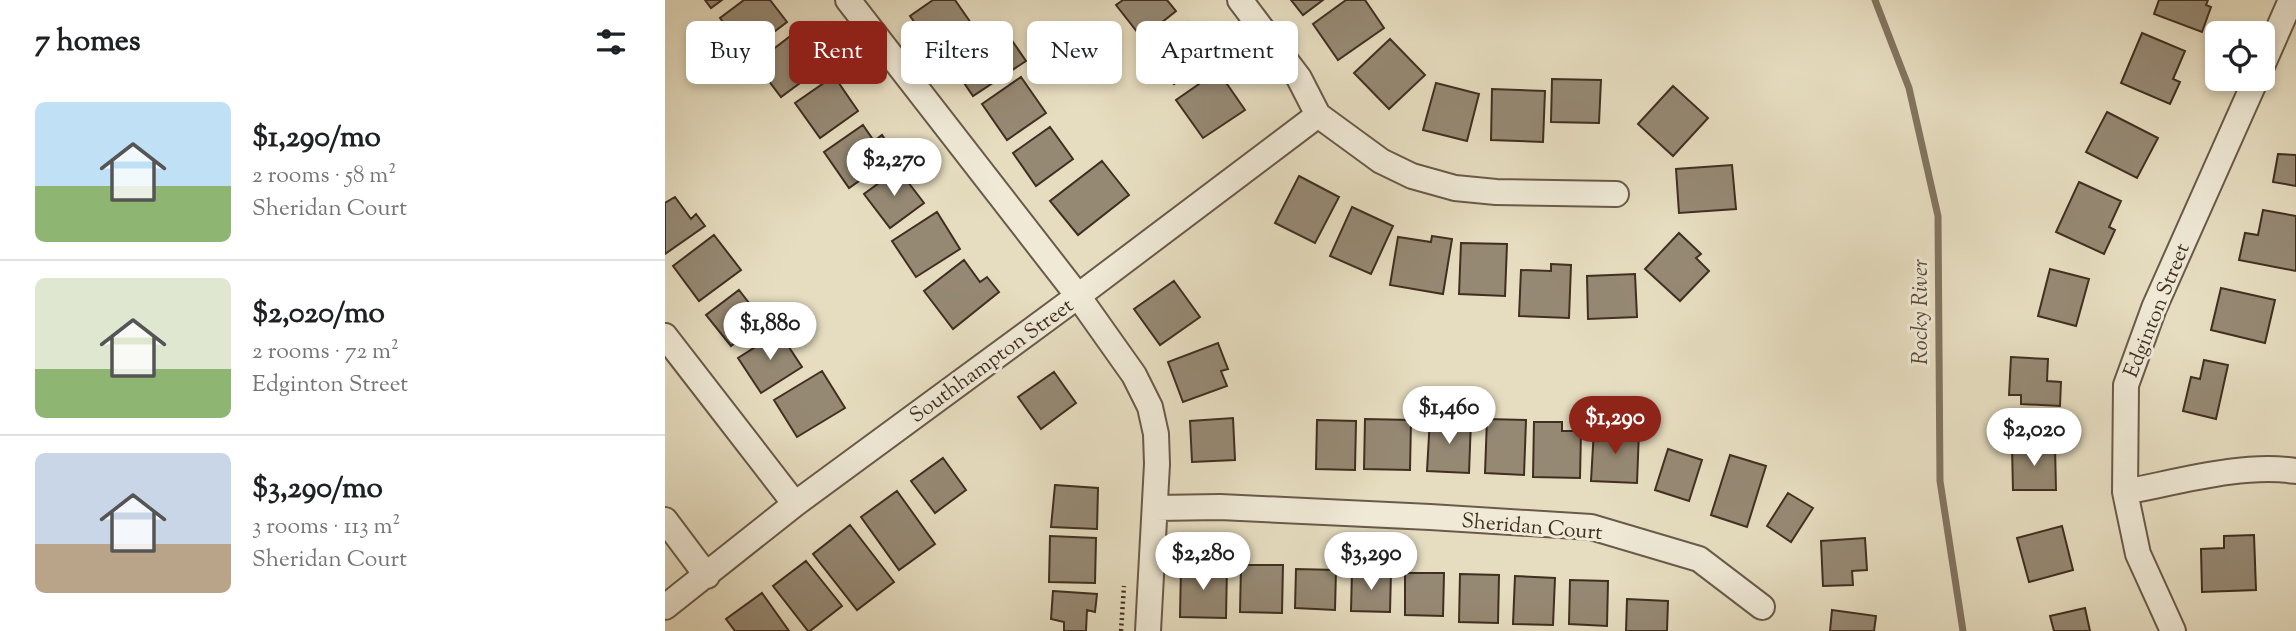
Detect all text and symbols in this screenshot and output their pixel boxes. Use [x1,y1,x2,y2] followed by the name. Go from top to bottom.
[35,21,140,64] text: 7 homes
[686,21,775,84] chip: Buy
[789,21,887,84] chip: Rent
[901,21,1013,84] chip: Filters
[1027,21,1122,84] chip: New
[1136,21,1298,84] chip: Apartment
[2205,21,2275,91] map controls
[2205,21,2275,91] button: locate
[592,23,630,61] icon: filters
[252,117,381,160] text: $1,290/mo
[91,130,175,214] icon: home
[837,138,951,198] pin: $2,270
[863,144,925,177] text: $2,270
[252,160,396,193] text: 2 rooms · 58 m²
[252,193,407,226] text: Sheridan Court
[2117,239,2198,382] street label: Edginton Street
[1905,259,1938,365] water label: Rocky River
[904,292,1080,431] street label: Southhampton Street
[252,293,385,336] text: $2,020/mo
[713,302,827,362] pin: $1,880
[91,306,175,390] icon: home
[740,308,801,341] text: $1,880
[252,336,399,369] text: 2 rooms · 72 m²
[252,369,408,402] text: Edginton Street
[1392,386,1506,446] pin: $1,460
[1419,392,1479,425] text: $1,460
[1558,396,1672,456] pin: $1,290
[1585,402,1645,435] text: $1,290
[1977,408,2091,468] pin: $2,020
[2003,414,2065,447] text: $2,020
[252,468,383,511] text: $3,290/mo
[91,481,175,565] icon: home
[1460,507,1604,549] street label: Sheridan Court
[252,511,400,544] text: 3 rooms · 113 m²
[1146,532,1260,592] pin: $2,280
[1314,532,1428,592] pin: $3,290
[1171,538,1235,571] text: $2,280
[1340,538,1402,571] text: $3,290
[252,544,407,577] text: Sheridan Court

